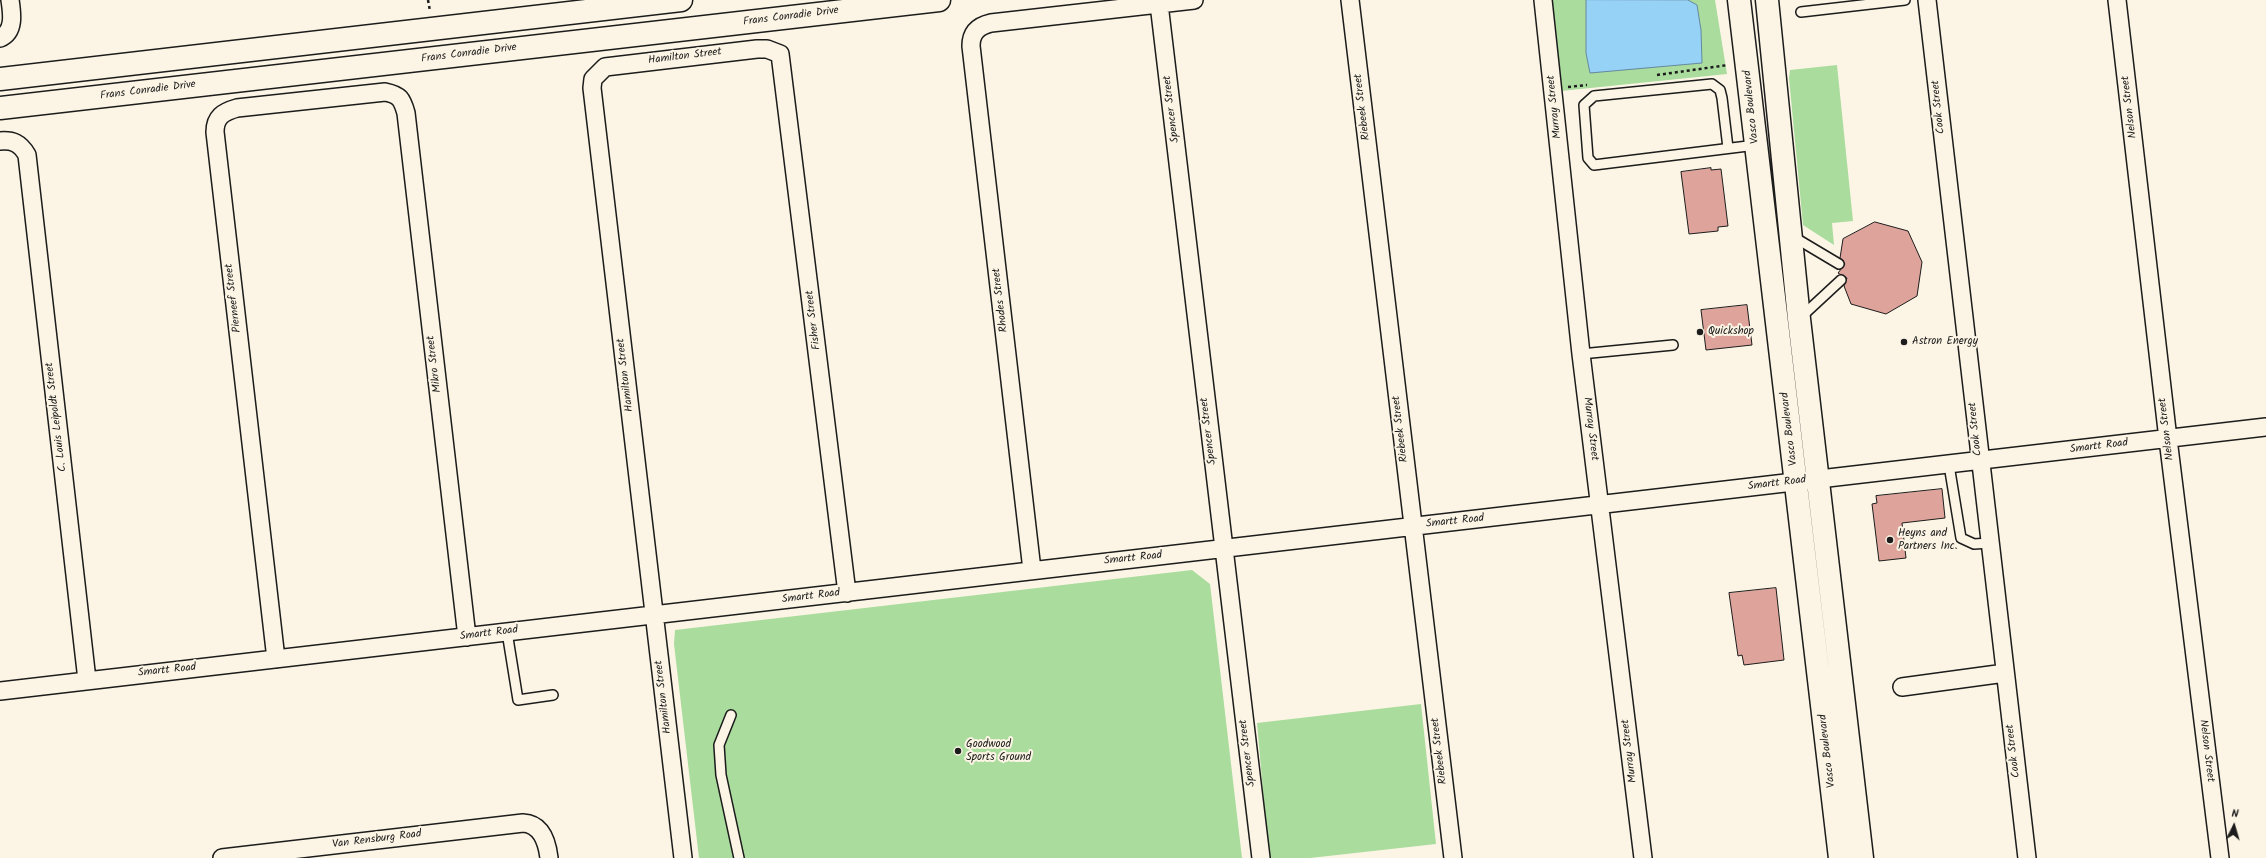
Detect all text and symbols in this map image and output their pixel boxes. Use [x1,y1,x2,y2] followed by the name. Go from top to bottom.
[742,5,840,29] street label: Frans Conradie Drive
[420,42,518,66] street label: Frans Conradie Drive
[647,46,723,68] street label: Hamilton Street
[1742,70,1762,144] street label: Vasco Boulevard
[1352,73,1374,141] street label: Riebeek Street
[1161,75,1183,143] street label: Spencer Street
[1545,75,1565,139] street label: Murray Street
[2120,75,2140,139] street label: Nelson Street
[99,79,197,103] street label: Frans Conradie Drive
[1930,79,1948,135] street label: Cook Street
[223,263,245,333] street label: Pierneef Street
[991,267,1011,333] street label: Rhodes Street
[804,289,824,351] street label: Fisher Street
[1708,325,1754,339] place label: Quickshop
[1695,327,1705,337] marker: Quickshop
[425,335,445,393] street label: Mikro Street
[1912,335,1978,349] place label: Astron Energy
[615,337,637,413] street label: Hamilton Street
[1899,337,1909,347] marker: Astron Energy
[44,362,70,472] street label: C. Louis Leipoldt Street
[1779,392,1801,466] street label: Vasco Boulevard
[1390,395,1412,463] street label: Riebeek Street
[1580,396,1600,462] street label: Murray Street
[1198,397,1220,465] street label: Spencer Street
[2157,397,2177,461] street label: Nelson Street
[1967,401,1985,457] street label: Cook Street
[2069,437,2129,457] street label: Smartt Road
[1747,474,1807,494] street label: Smartt Road
[1425,512,1485,532] street label: Smartt Road
[1898,527,1957,553] place label: Heyns and Partners Inc.
[1885,535,1895,545] marker: Heyns and Partners Inc.
[1103,549,1163,569] street label: Smartt Road
[781,587,841,607] street label: Smartt Road
[459,624,519,644] street label: Smartt Road
[653,659,675,735] street label: Hamilton Street
[137,661,197,681] street label: Smartt Road
[1817,714,1839,788] street label: Vasco Boulevard
[1429,717,1451,785] street label: Riebeek Street
[1620,718,1640,784] street label: Murray Street
[1237,719,1259,787] street label: Spencer Street
[2196,719,2216,783] street label: Nelson Street
[2004,723,2024,779] street label: Cook Street
[966,738,1031,764] place label: Goodwood Sports Ground
[953,746,963,756] marker: Goodwood Sports Ground
[2231,805,2239,823] text: N
[2214,806,2254,846] north arrow
[332,828,422,852] street label: Van Rensburg Road

